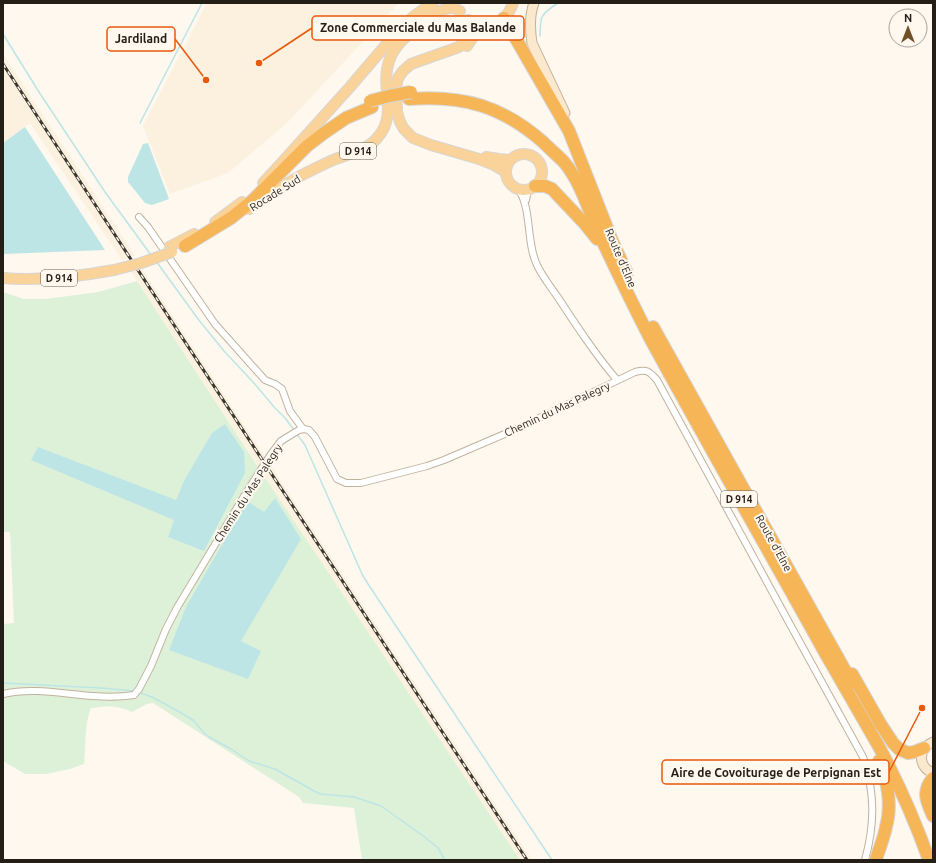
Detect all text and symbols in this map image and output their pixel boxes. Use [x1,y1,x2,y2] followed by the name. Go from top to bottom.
[888,8,928,48] north arrow
[904,12,912,24] text: N
[312,16,524,40] callout: Zone Commerciale du Mas Balande
[320,21,516,34] text: Zone Commerciale du Mas Balande
[107,27,175,51] callout: Jardiland
[115,32,167,45] text: Jardiland
[340,143,376,159] road number: D 914
[247,173,303,213] street label: Rocade Sud
[603,227,639,289] street label: Route d'Elne
[41,270,77,286] road number: D 914
[502,379,612,439] street label: Chemin du Mas Palegry
[212,441,285,544] street label: Chemin du Mas Palegry
[721,491,757,507] road number: D 914
[753,513,795,573] street label: Route d'Elne
[662,760,889,784] callout: Aire de Covoiturage de Perpignan Est
[671,766,881,779] text: Aire de Covoiturage de Perpignan Est

